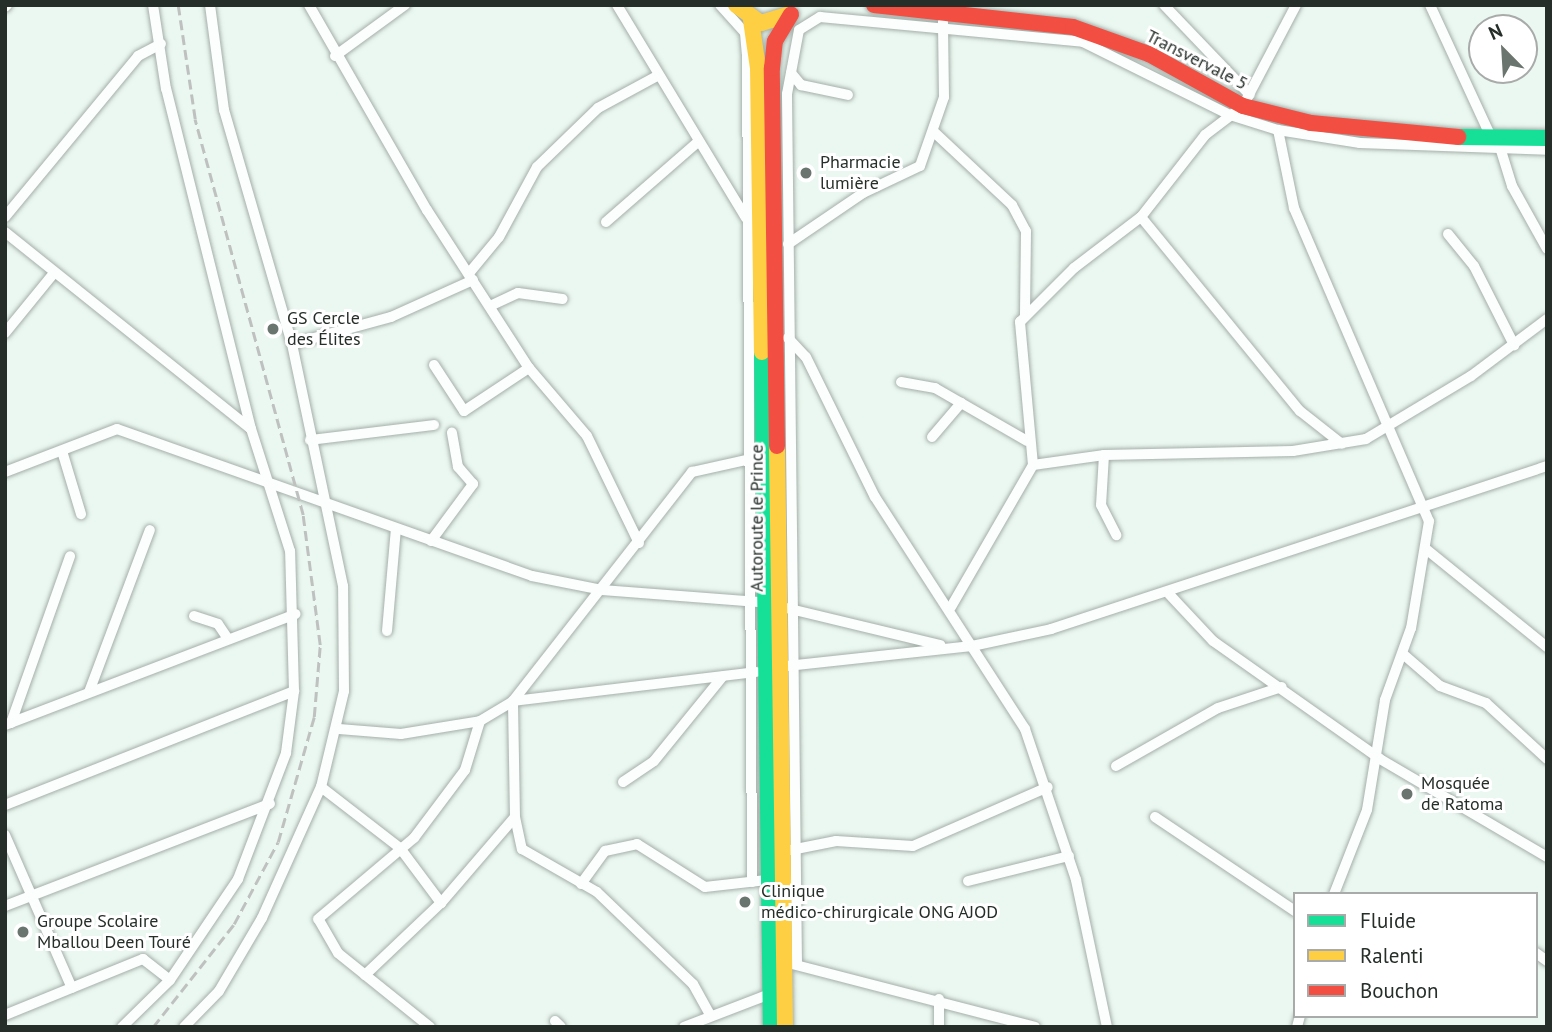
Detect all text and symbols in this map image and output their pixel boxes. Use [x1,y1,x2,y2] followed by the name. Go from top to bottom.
[1468,14,1538,84] north arrow
[1485,18,1506,45] text: N
[1143,25,1251,95] street label: Transvervale 5
[820,152,901,194] place label: Pharmacie lumière
[798,165,814,181] marker: Pharmacie lumière
[287,308,361,350] place label: GS Cercle des Élites
[265,321,281,337] marker: GS Cercle des Élites
[746,444,768,592] street label: Autoroute le Prince
[1421,773,1503,816] place label: Mosquée de Ratoma
[1399,786,1415,802] marker: Mosquée de Ratoma
[761,881,999,924] place label: Clinique médico-chirurgicale ONG AJOD
[735,892,755,912] marker: Clinique médico-chirurgicale ONG AJOD
[1293,892,1538,1018] legend
[1360,907,1416,934] text: Fluide
[37,911,191,954] place label: Groupe Scolaire Mballou Deen Touré
[15,924,31,940] marker: Groupe Scolaire Mballou Deen Touré
[1360,942,1424,969] text: Ralenti
[1360,977,1439,1004] text: Bouchon

